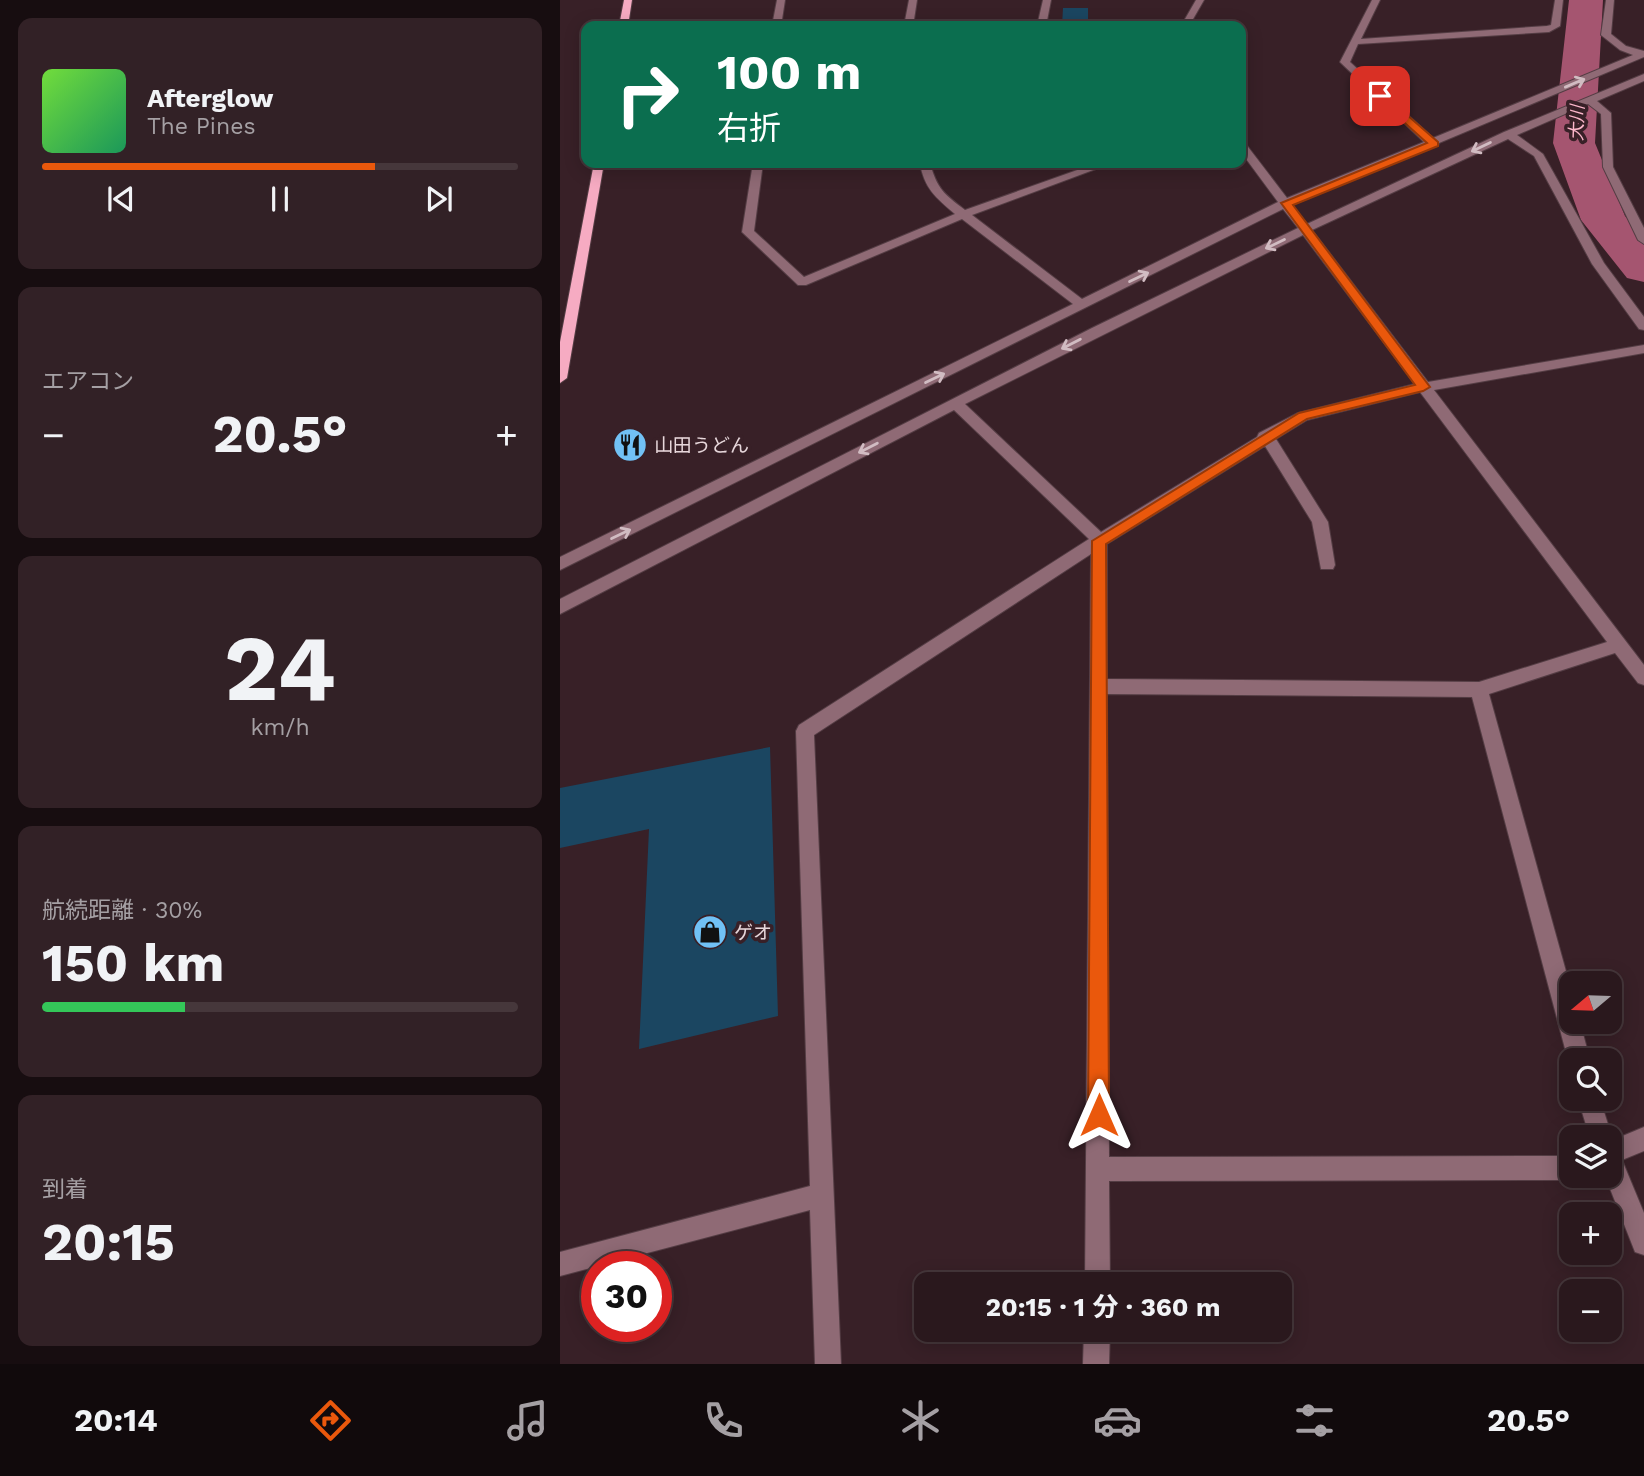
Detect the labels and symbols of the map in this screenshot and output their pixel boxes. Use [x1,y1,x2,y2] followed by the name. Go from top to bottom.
[1350,66,1410,126] pin
[1563,76,1585,89] one-way arrow
[1565,103,1588,141] water label: 大川
[1471,141,1492,154] one-way arrow
[1265,238,1286,251] one-way arrow
[1128,269,1149,283] one-way arrow
[1061,338,1082,352] one-way arrow
[924,371,945,384] one-way arrow
[611,426,649,464] restaurant icon: 山田うどん
[654,434,749,457] place label: 山田うどん
[858,442,879,455] one-way arrow
[610,526,631,540] one-way arrow
[691,913,729,951] shop icon: ゲオ
[734,921,772,944] place label: ゲオ
[1559,971,1622,1034] north arrow
[1062,1078,1136,1152] position arrow
[581,1251,672,1342] speed limit sign: 30

